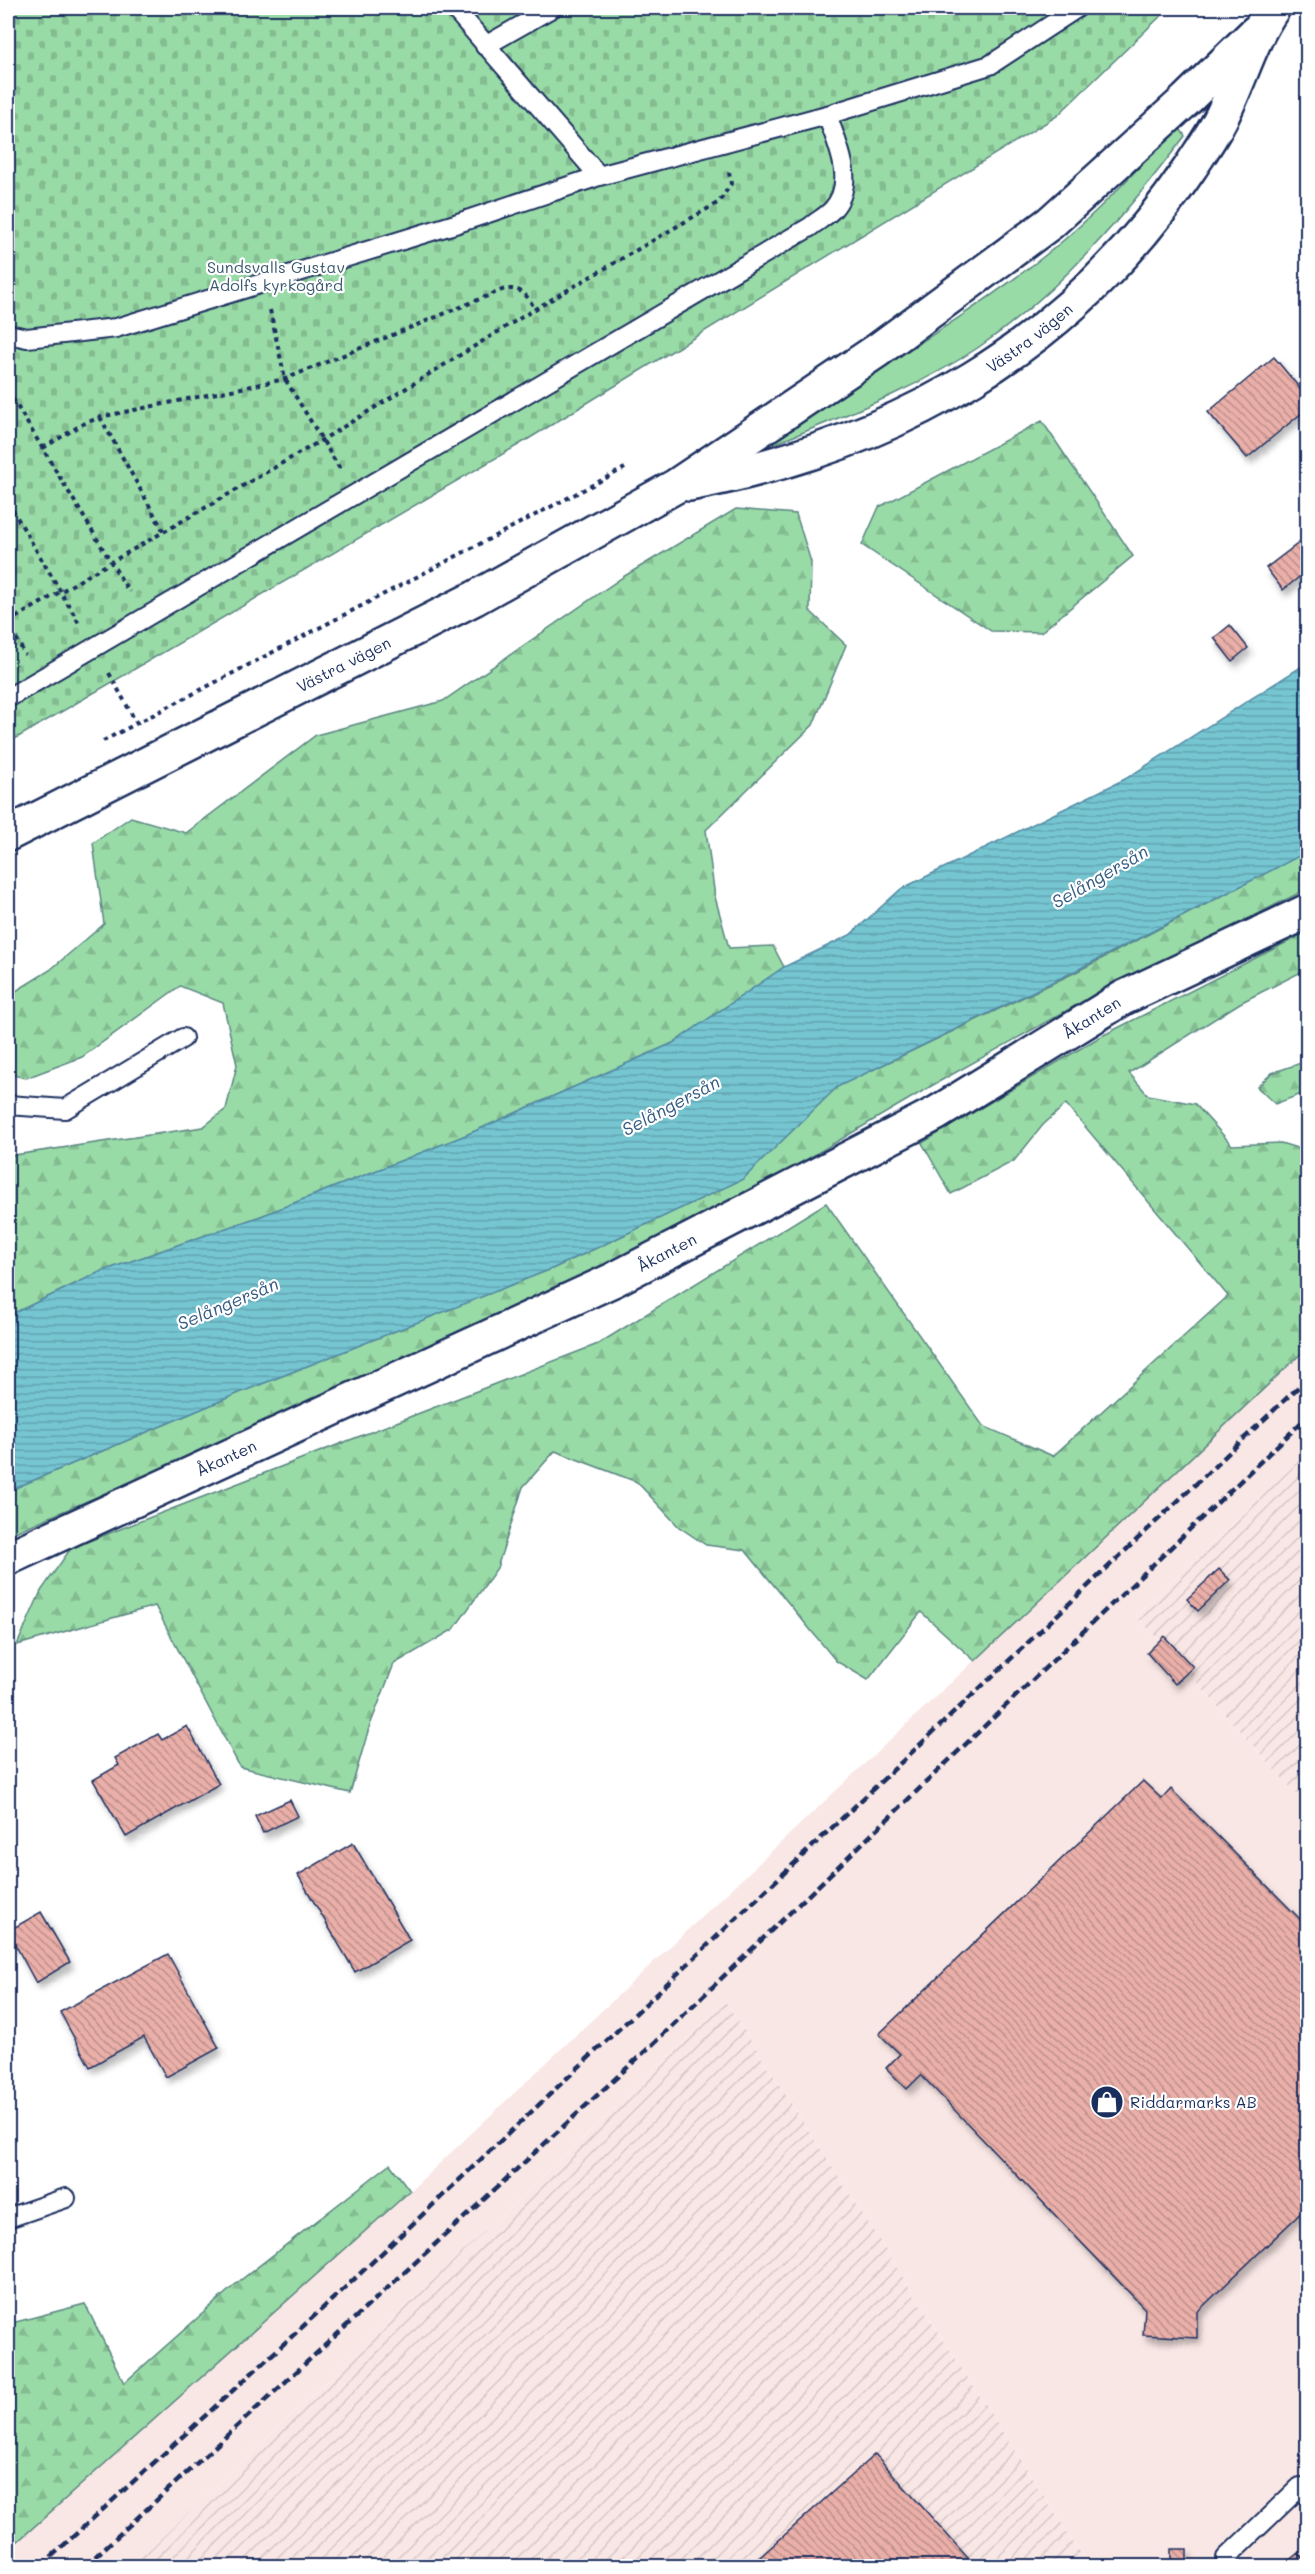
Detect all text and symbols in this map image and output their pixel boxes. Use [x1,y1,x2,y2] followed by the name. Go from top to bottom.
[207,256,345,295] park label: Sundsvalls Gustav Adolfs kyrkogård
[982,298,1076,377] street label: Västra vägen
[293,631,394,697] street label: Västra vägen
[1047,839,1152,913] water label: Selångersån
[1058,991,1124,1043] street label: Åkanten
[617,1069,724,1141] water label: Selångersån
[633,1228,700,1276] street label: Åkanten
[173,1271,282,1335] water label: Selångersån
[192,1434,259,1480] street label: Åkanten
[1089,2084,1125,2120] shop icon: Riddarmarks AB
[1130,2091,1257,2112] place label: Riddarmarks AB

